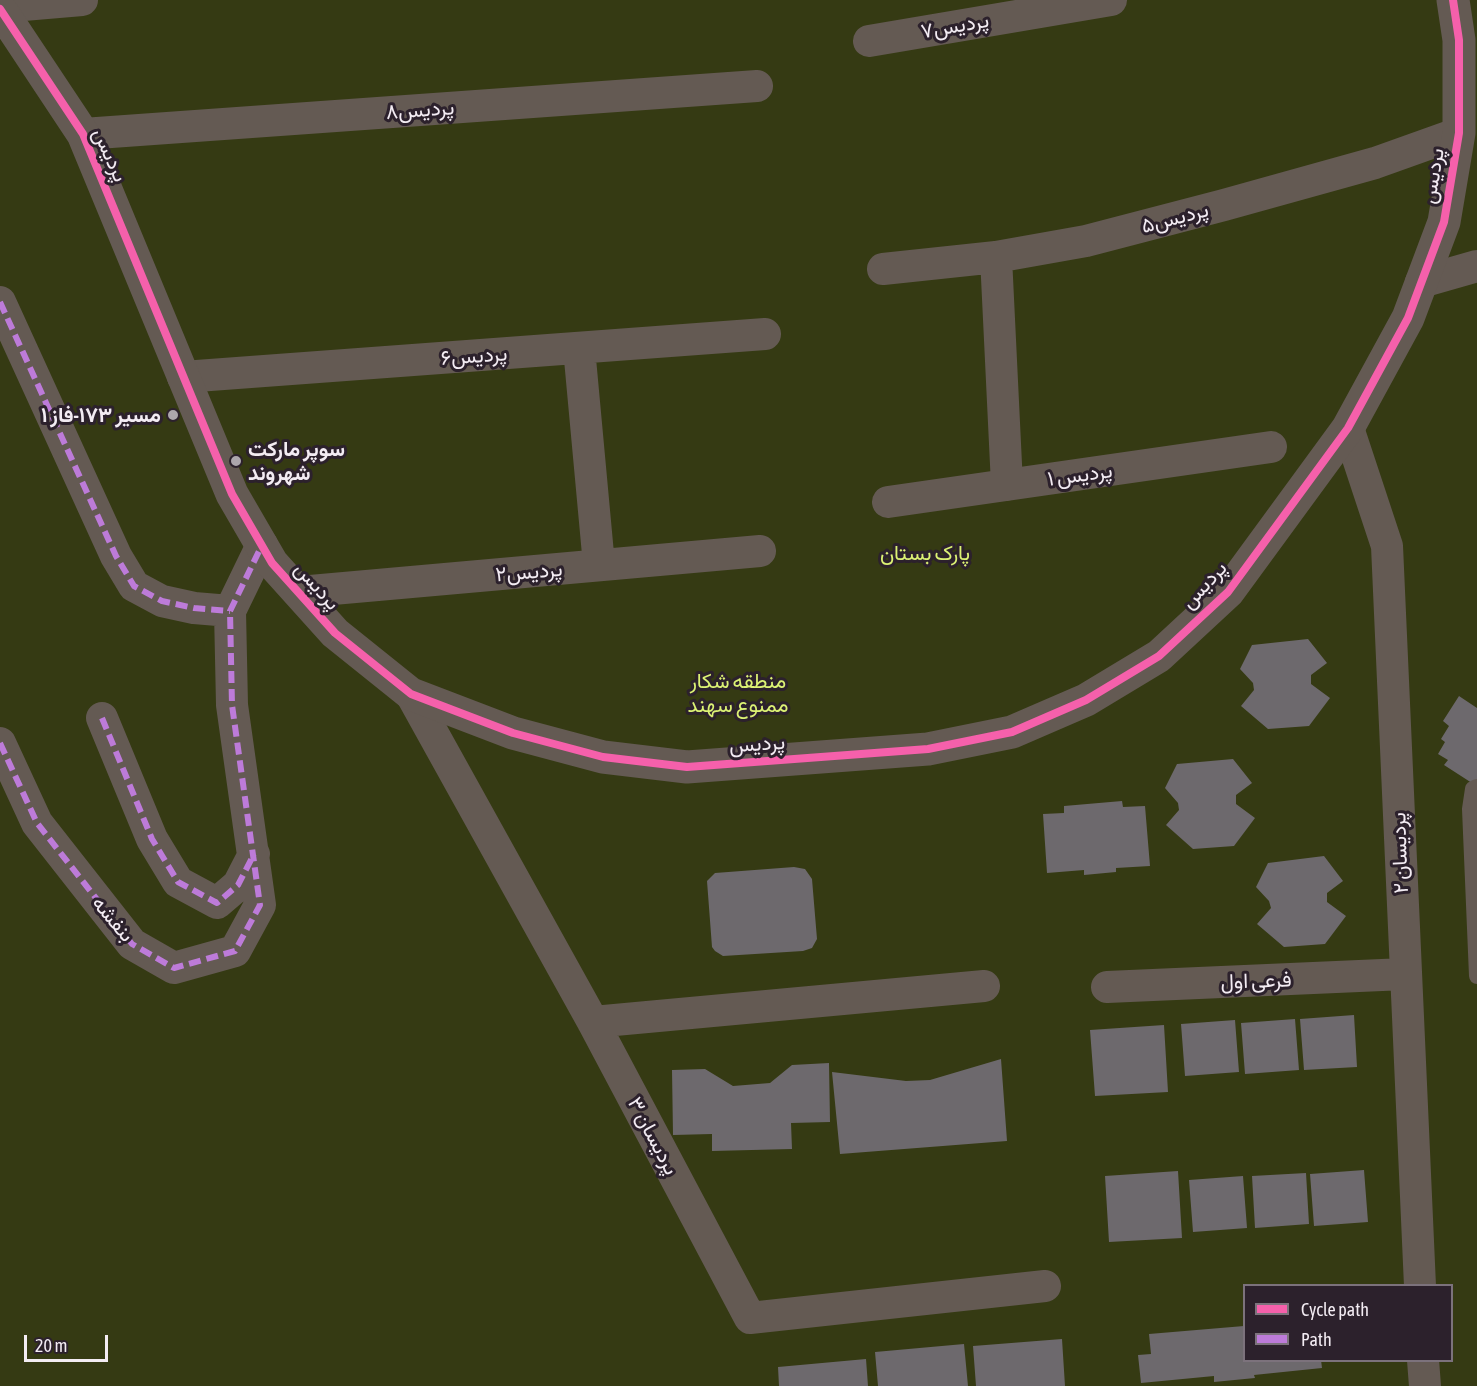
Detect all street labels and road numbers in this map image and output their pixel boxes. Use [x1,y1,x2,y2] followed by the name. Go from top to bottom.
[919,8,991,44] street label: پردیس۷
[385,95,455,125] street label: پردیس۸
[87,124,133,186] street label: پردیس
[1416,146,1450,206] street label: پردیس
[1139,197,1211,239] street label: پردیس۵
[440,341,508,371] street label: پردیس۶
[1046,458,1114,492] street label: پردیس ۱
[1176,556,1232,614] street label: پردیس
[289,557,345,615] street label: پردیس
[494,557,564,587] street label: پردیس۲
[728,729,786,759] street label: پردیس
[1386,812,1414,894] street label: پردیسان ۲
[87,891,139,947] street label: بنفشه
[1220,967,1292,995] street label: فرعی اول
[622,1093,684,1179] street label: پردیسان ۳

